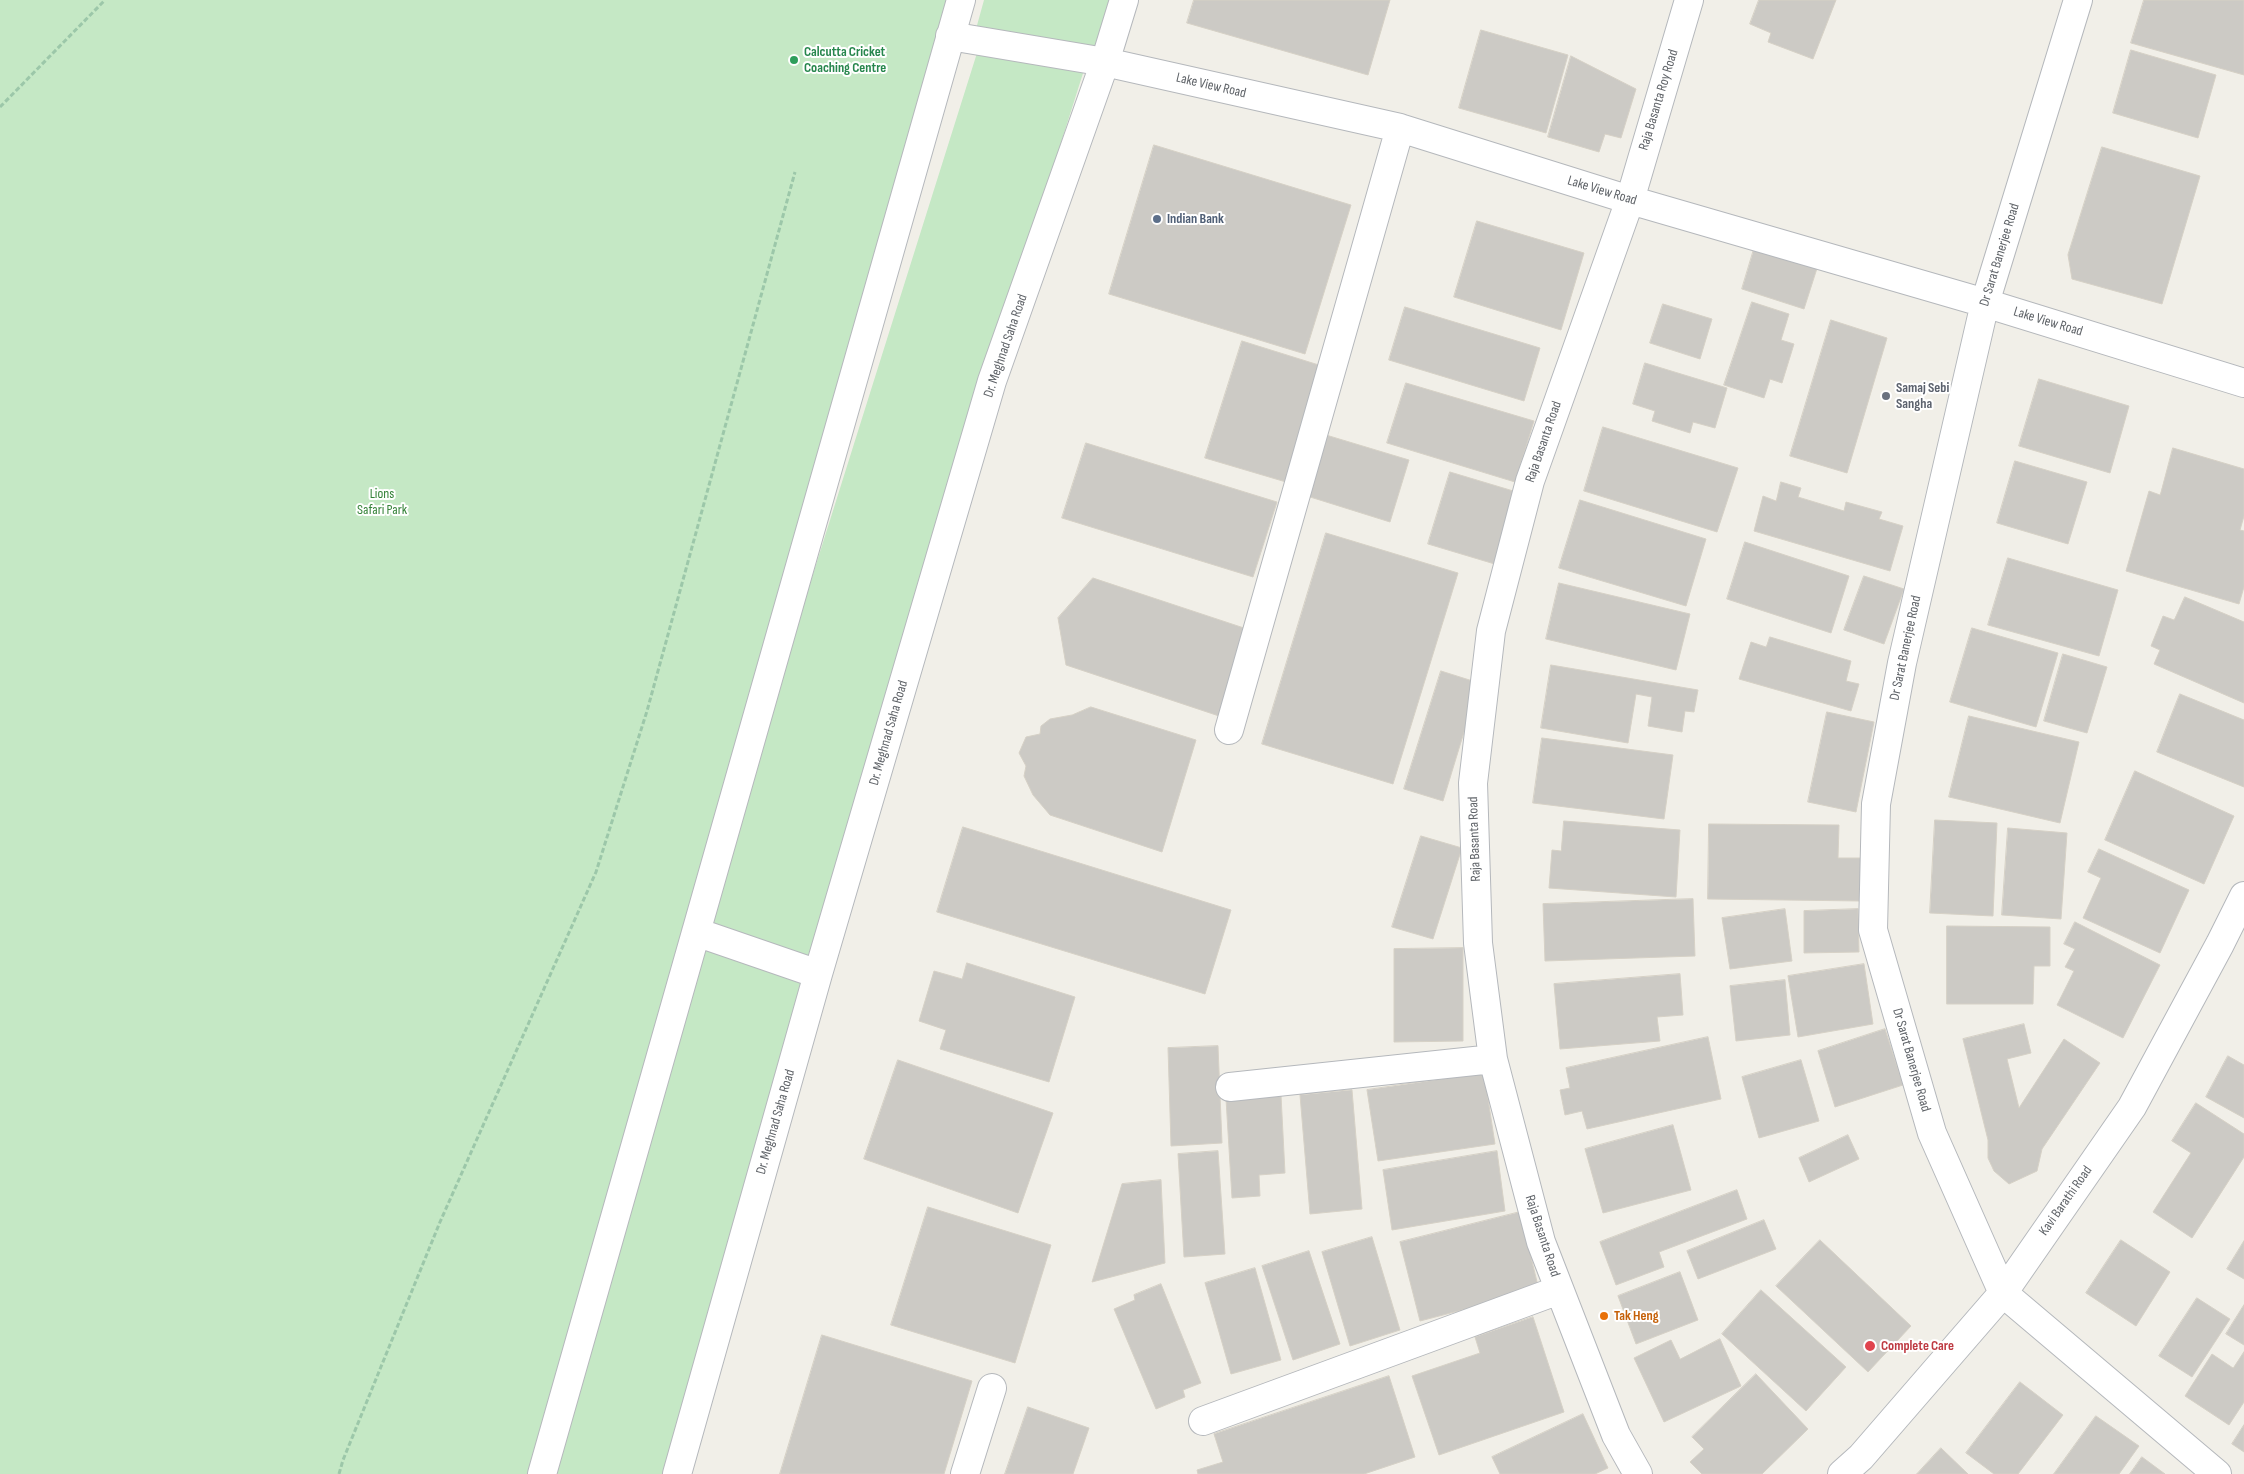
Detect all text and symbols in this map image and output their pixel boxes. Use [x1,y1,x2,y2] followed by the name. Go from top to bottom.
[804,44,886,76] place label: Calcutta Cricket Coaching Centre
[1636,47,1682,153] street label: Raja Basanta Roy Road
[788,54,800,66] marker: Calcutta Cricket Coaching Centre
[1174,70,1248,102] street label: Lake View Road
[1565,173,1639,209] street label: Lake View Road
[1976,201,2024,309] street label: Dr Sarat Banerjee Road
[1167,211,1224,227] place label: Indian Bank
[1151,213,1163,225] marker: Indian Bank
[980,292,1032,400] street label: Dr. Meghnad Saha Road
[2011,304,2085,340] street label: Lake View Road
[1896,380,1949,412] place label: Samaj Sebi Sangha
[1880,390,1892,402] marker: Samaj Sebi Sangha
[1522,399,1566,485] street label: Raja Basanta Road
[357,486,407,518] park label: Lions Safari Park
[1887,594,1925,702] street label: Dr Sarat Banerjee Road
[866,679,912,787] street label: Dr. Meghnad Saha Road
[1465,796,1485,882] street label: Raja Basanta Road
[1888,1006,1934,1114] street label: Dr Sarat Banerjee Road
[753,1068,799,1176] street label: Dr. Meghnad Saha Road
[2036,1163,2096,1239] street label: Kavi Barathi Road
[1521,1193,1563,1279] street label: Raja Basanta Road
[1614,1308,1659,1324] place label: Tak Heng
[1598,1310,1610,1322] marker: Tak Heng
[1881,1338,1954,1354] place label: Complete Care
[1863,1339,1877,1353] marker: Complete Care

